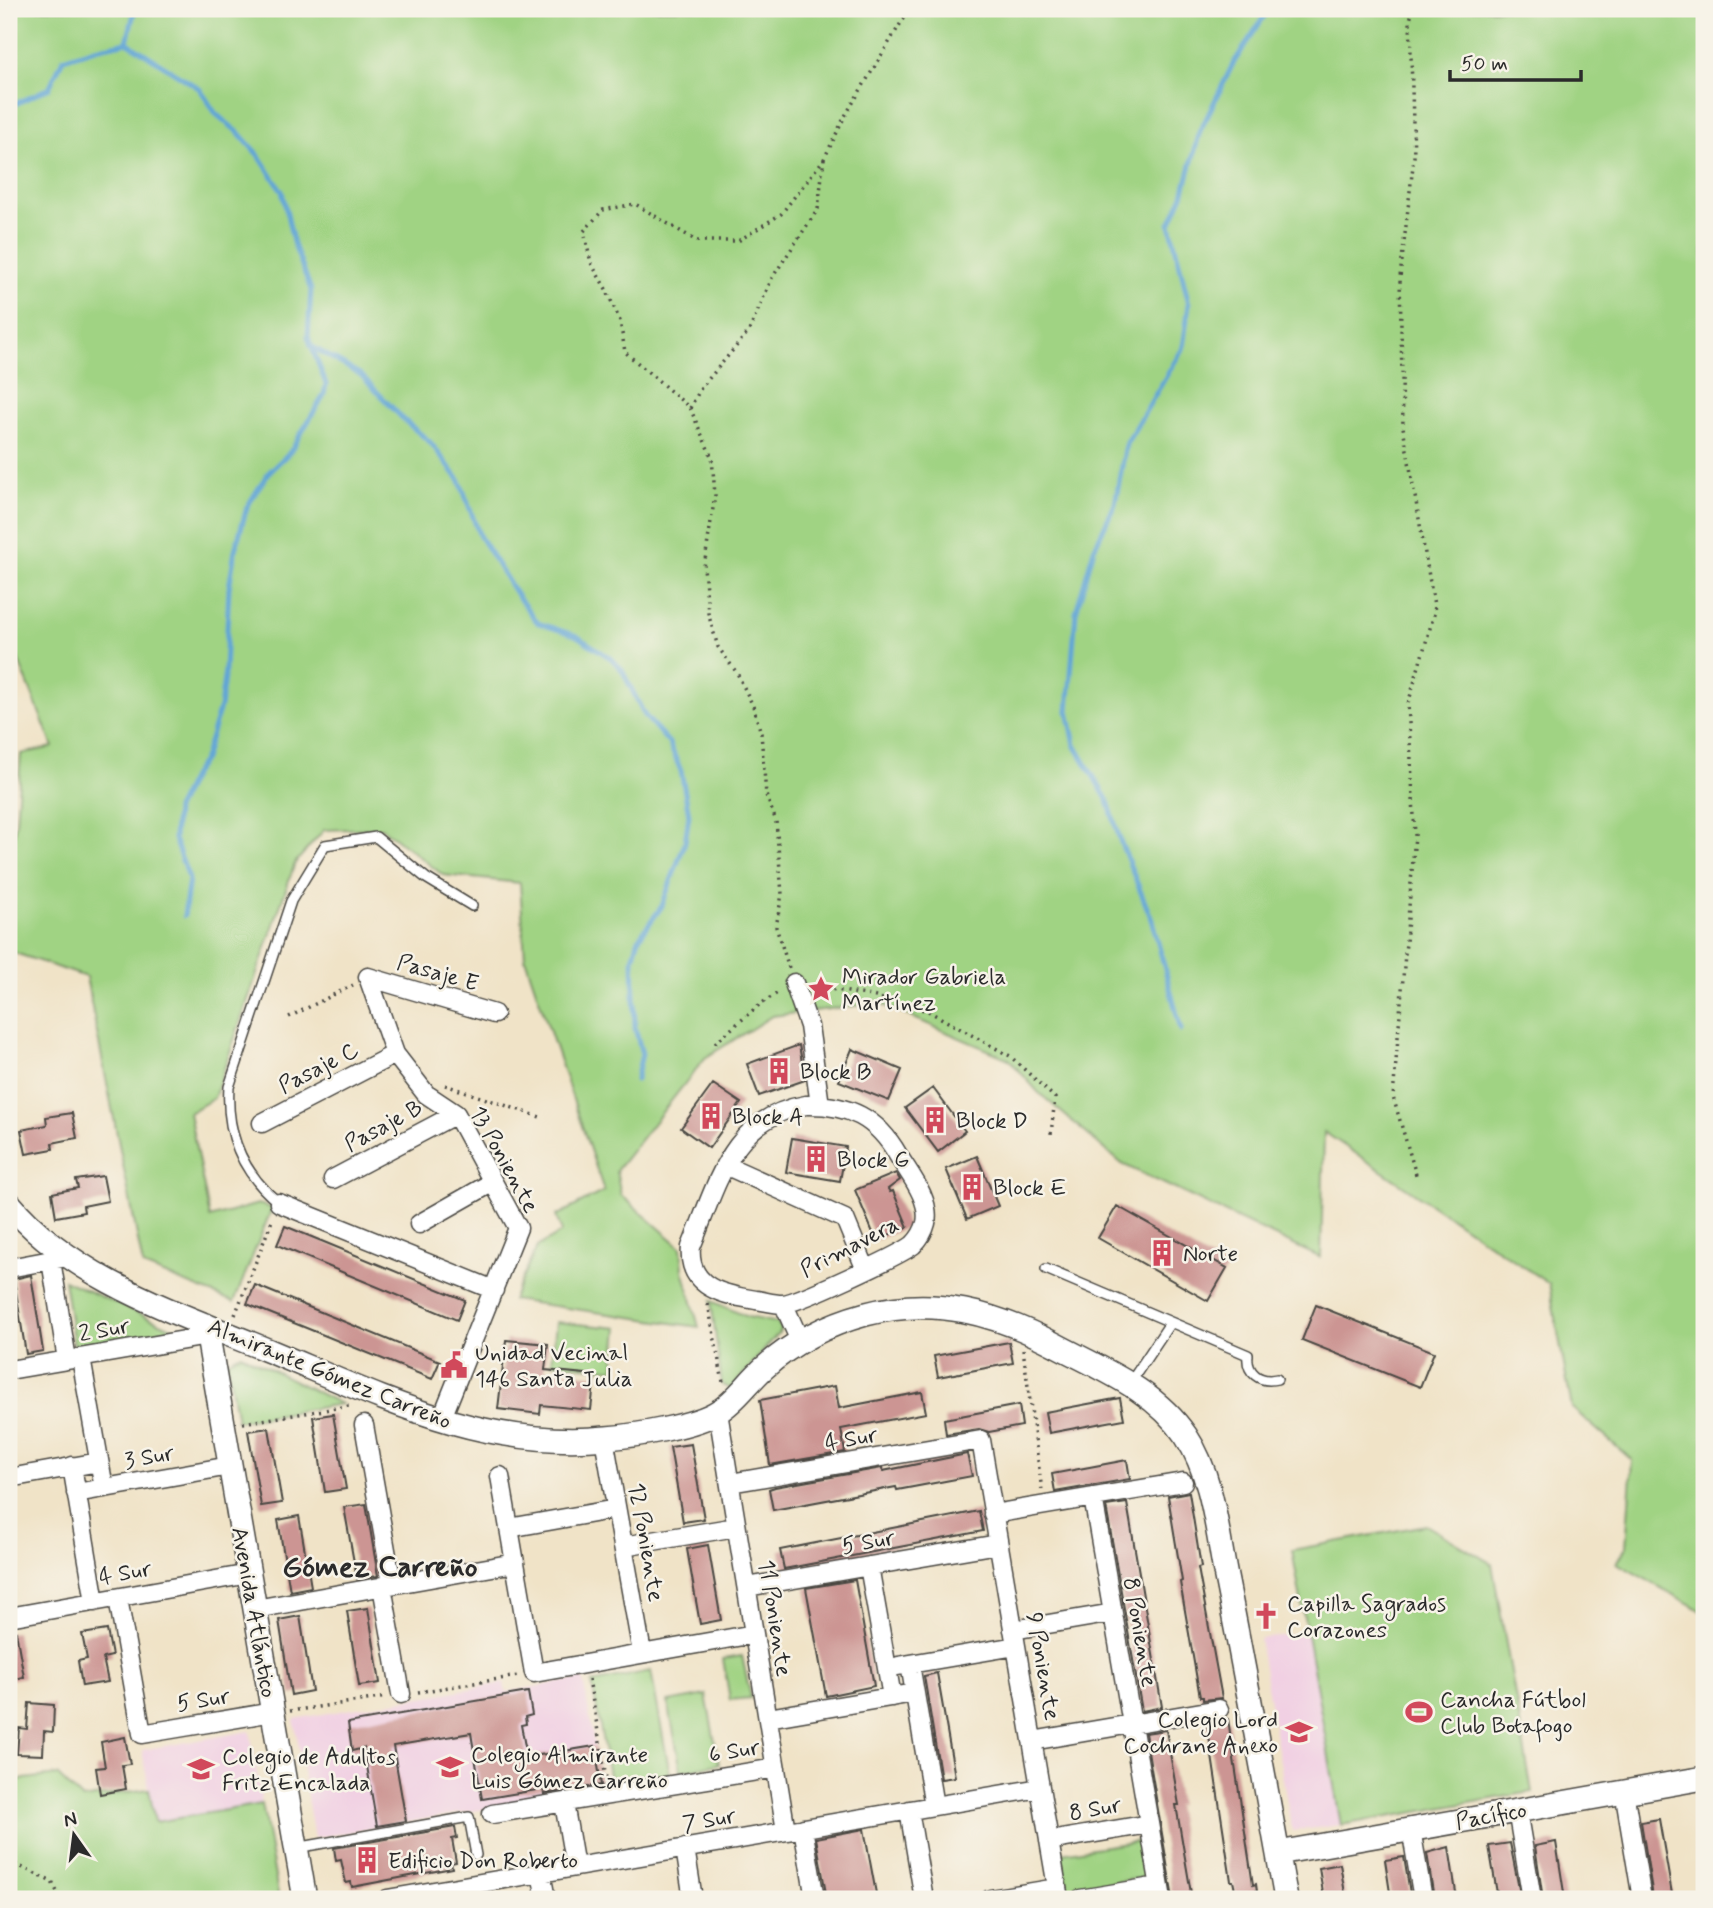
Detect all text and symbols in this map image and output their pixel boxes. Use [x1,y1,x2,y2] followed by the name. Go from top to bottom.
[1450,38,1582,82] scale bar
[1461,50,1508,78] text: 50 m
[393,948,482,1000] street label: Pasaje E
[842,963,1006,1019] place label: Mirador Gabriela Martínez
[806,974,836,1004] place icon: Mirador Gabriela Martínez
[274,1036,364,1102] street label: Pasaje C
[764,1056,794,1086] building icon: Block B
[800,1058,871,1088] place label: Block B
[340,1094,428,1160] street label: Pasaje B
[462,1101,545,1219] street label: 13 Poniente
[696,1101,726,1131] building icon: Block A
[732,1103,803,1133] place label: Block A
[920,1105,950,1135] building icon: Block D
[956,1107,1028,1137] place label: Block D
[801,1144,831,1174] building icon: Block G
[837,1146,909,1176] place label: Block G
[957,1172,987,1202] building icon: Block E
[993,1174,1066,1204] place label: Block E
[795,1210,904,1285] street label: Primavera
[1147,1238,1177,1268] building icon: Norte
[1183,1240,1238,1270] place label: Norte
[77,1312,132,1350] street label: 2 Sur
[203,1312,456,1438] street label: Almirante Gómez Carreño
[475,1339,633,1395] place label: Unidad Vecinal 146 Santa Julia
[439,1350,469,1380] public building icon: Unidad Vecinal 146 Santa Julia
[823,1421,880,1459] street label: 4 Sur
[122,1439,177,1477] street label: 3 Sur
[620,1481,670,1604] street label: 12 Poniente
[839,1523,898,1562] street label: 5 Sur
[223,1525,283,1700] street label: Avenida Atlántico
[282,1548,478,1587] district label: Gómez Carreño
[97,1555,154,1593] street label: 4 Sur
[750,1558,798,1679] street label: 11 Poniente
[1115,1575,1163,1690] street label: 8 Poniente
[1287,1590,1446,1646] place label: Capilla Sagrados Corazones
[1251,1601,1281,1631] church icon: Capilla Sagrados Corazones
[1018,1610,1066,1723] street label: 9 Poniente
[175,1682,232,1720] street label: 5 Sur
[1440,1686,1586,1743] place label: Cancha Fútbol Club Botafogo
[1404,1697,1434,1727] sports icon: Cancha Fútbol Club Botafogo
[1123,1706,1278,1762] place label: Colegio Lord Cochrane Anexo
[1284,1717,1314,1747] school or university icon: Colegio Lord Cochrane Anexo
[707,1733,762,1771] street label: 6 Sur
[471,1741,668,1797] place label: Colegio Almirante Luis Gómez Carreño
[222,1743,396,1799] place label: Colegio de Adultos Fritz Encalada
[435,1752,465,1782] school or university icon: Colegio Almirante Luis Gómez Carreño
[186,1754,216,1784] school or university icon: Colegio de Adultos Fritz Encalada
[1067,1791,1124,1829] street label: 8 Sur
[1453,1796,1529,1838] street label: Pacífico
[38,1800,108,1870] north arrow
[680,1801,739,1840] street label: 7 Sur
[61,1806,79,1834] text: N
[352,1845,382,1875] building icon: Edificio Don Roberto
[388,1847,578,1877] place label: Edificio Don Roberto

